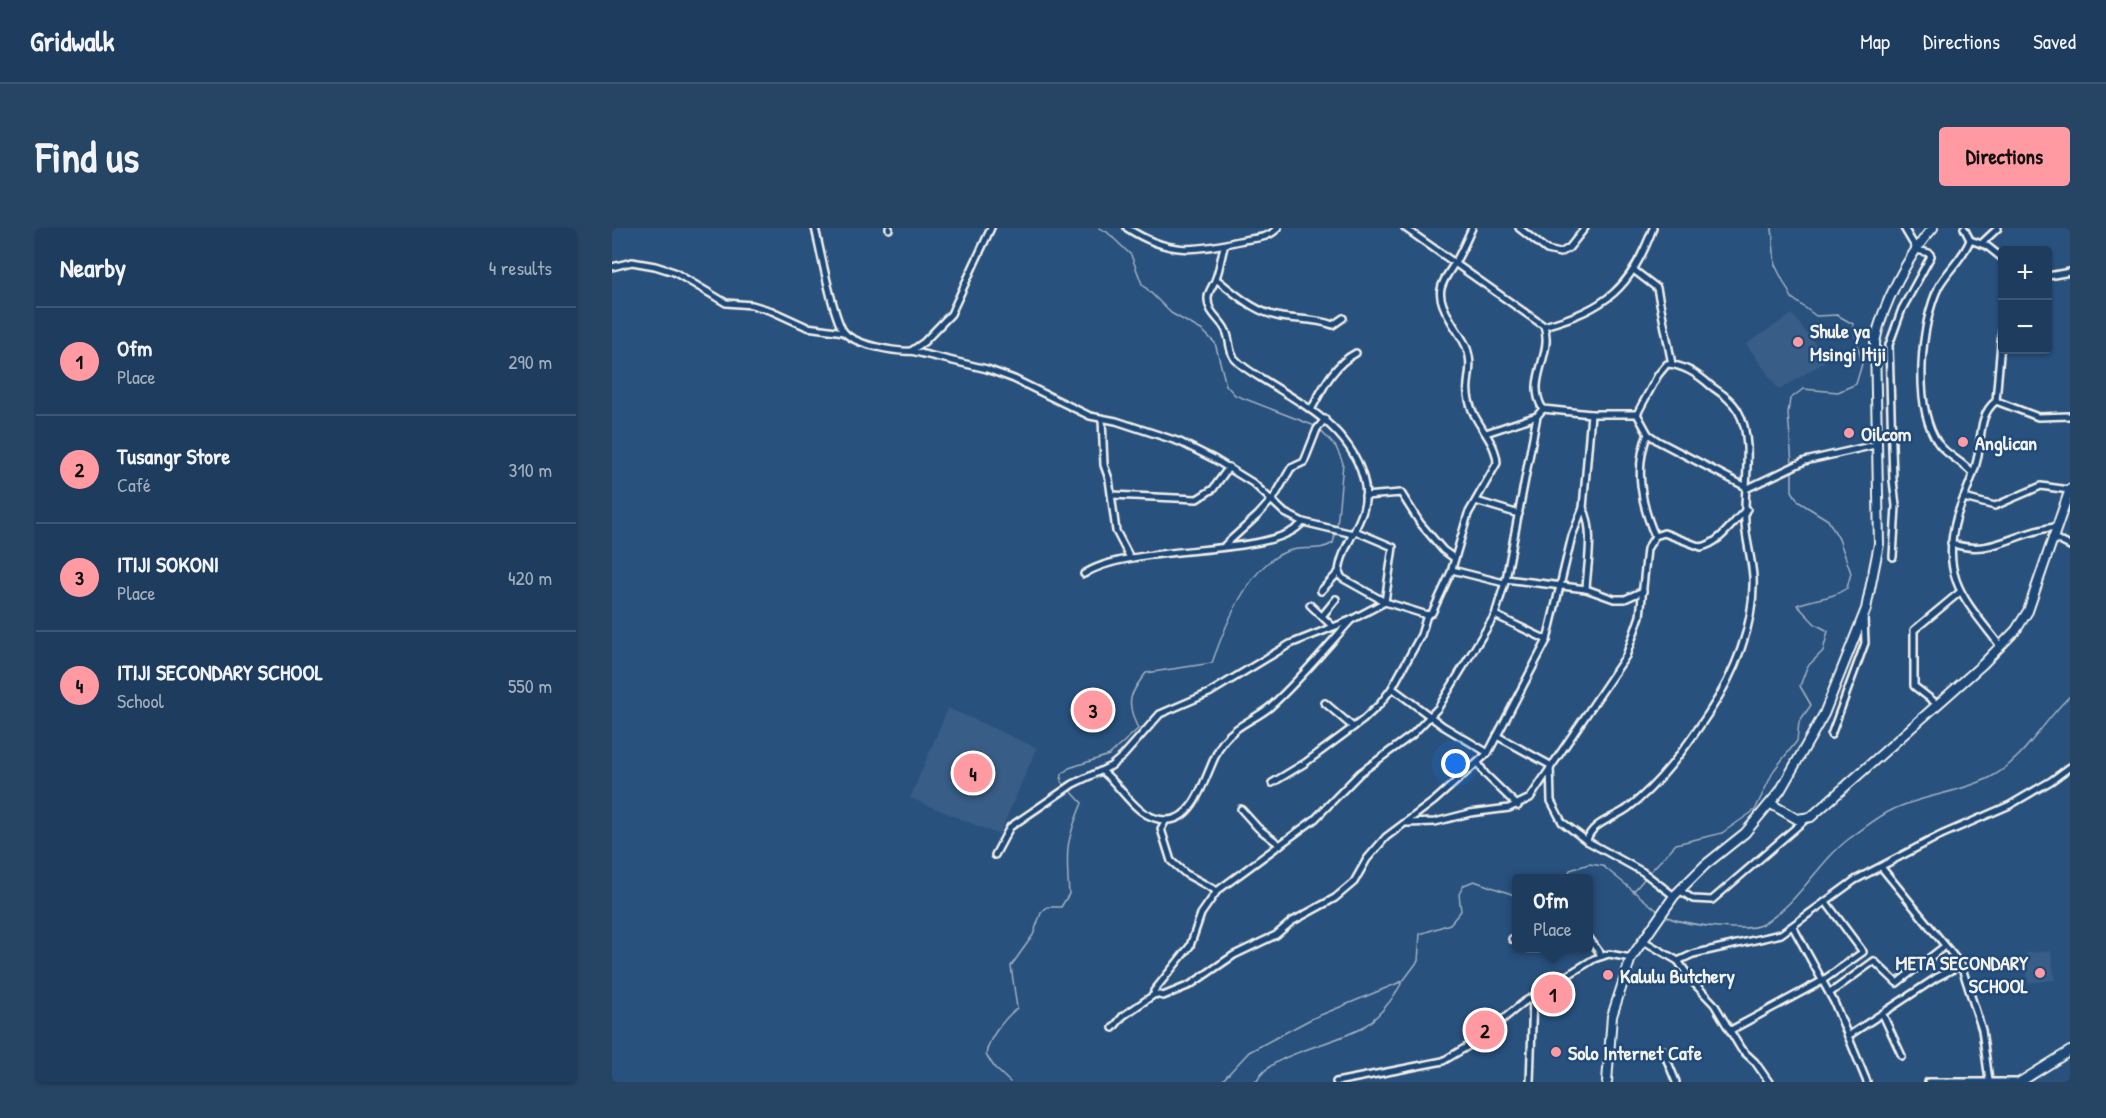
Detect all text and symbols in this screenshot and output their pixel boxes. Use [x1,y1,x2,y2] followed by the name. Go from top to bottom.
[30,22,114,60] text: Gridwalk
[1860,27,1890,56] text: Map
[1923,27,2000,56] text: Directions
[2033,27,2076,56] text: Saved
[1939,127,2070,186] button: Directions
[36,128,139,185] text: Find us
[1998,246,2052,354] map controls
[1998,246,2052,300] button: +
[60,250,126,285] text: Nearby
[489,254,552,281] text: 4 results
[1998,300,2052,354] button: −
[1810,317,1886,368] place label: Shule ya Msingi Itiji
[117,333,152,363] text: Ofm
[1791,335,1805,349] marker: Shule ya Msingi Itiji
[76,348,83,375] text: 1
[508,348,552,375] text: 290 m
[117,363,156,390] text: Place
[1861,420,1912,447] place label: Oilcom
[1842,426,1856,440] marker: Oilcom
[1975,429,2037,457] place label: Anglican
[1956,435,1970,449] marker: Anglican
[117,441,230,471] text: Tusangr Store
[75,456,84,483] text: 2
[509,456,552,483] text: 310 m
[117,471,151,498] text: Café
[117,549,219,579] text: ITIJI SOKONI
[75,564,84,591] text: 3
[508,564,552,591] text: 420 m
[117,579,156,606] text: Place
[117,657,323,687] text: ITIJI SECONDARY SCHOOL
[76,672,83,699] text: 4
[508,672,552,699] text: 550 m
[117,687,164,714] text: School
[1074,688,1112,732] pin: 3
[1441,749,1470,778] your location
[954,750,992,796] pin: 4
[1512,874,1593,952] popup
[1533,885,1568,915] text: Ofm
[1533,915,1572,942] text: Place
[1896,949,2029,999] place label: META SECONDARY SCHOOL
[1620,962,1735,990] place label: Kalulu Butchery
[2033,966,2047,980] marker: META SECONDARY SCHOOL
[1601,968,1615,982] marker: Kalulu Butchery
[1534,972,1572,1017] pin: 1
[1466,1008,1504,1052] pin: 2
[1568,1039,1702,1066] place label: Solo Internet Cafe
[1549,1045,1563,1059] marker: Solo Internet Cafe

